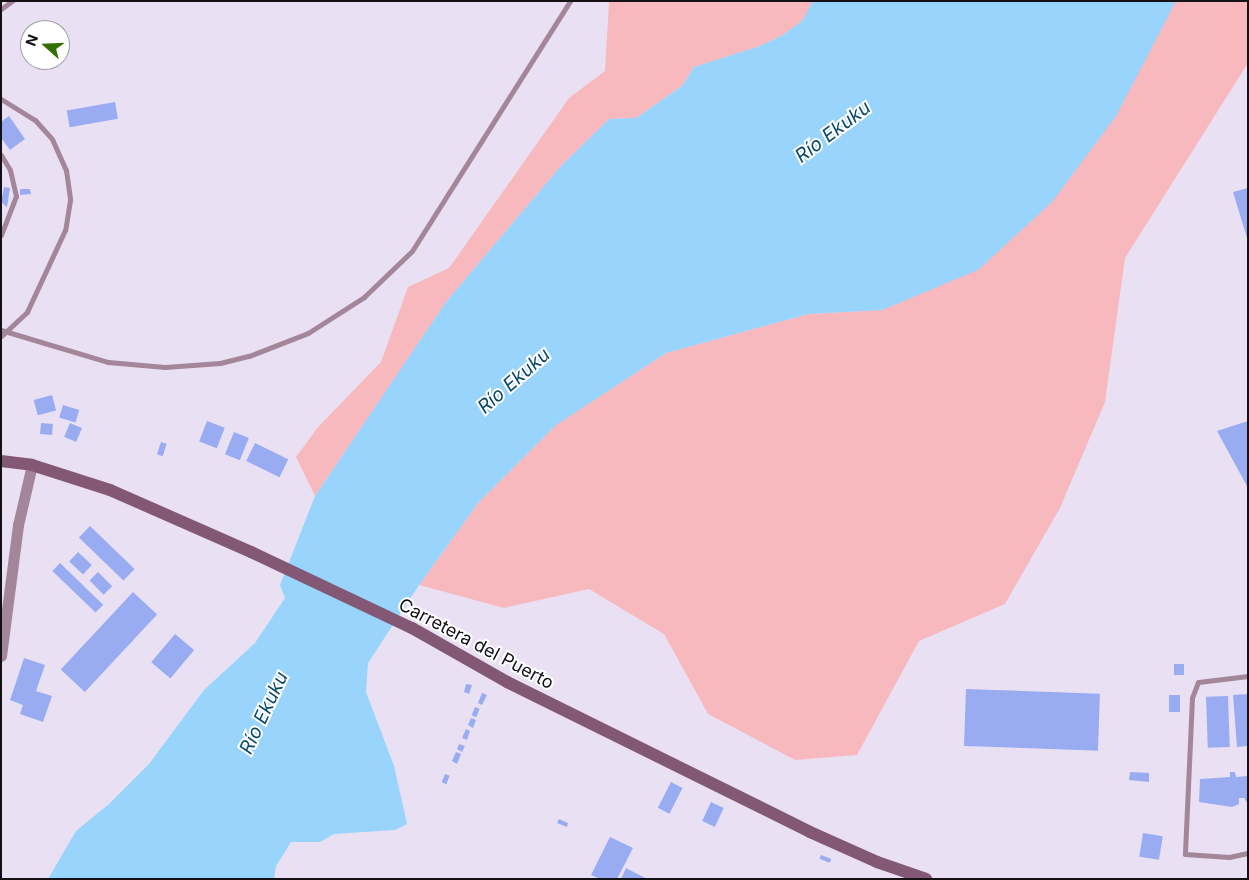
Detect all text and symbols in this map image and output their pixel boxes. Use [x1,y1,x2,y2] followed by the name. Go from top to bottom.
[20,20,70,70] north arrow
[22,32,41,48] text: N
[791,96,875,168] water label: Río Ekuku
[473,343,555,419] water label: Río Ekuku
[395,594,557,694] street label: Carretera del Puerto
[235,668,293,758] water label: Río Ekuku

